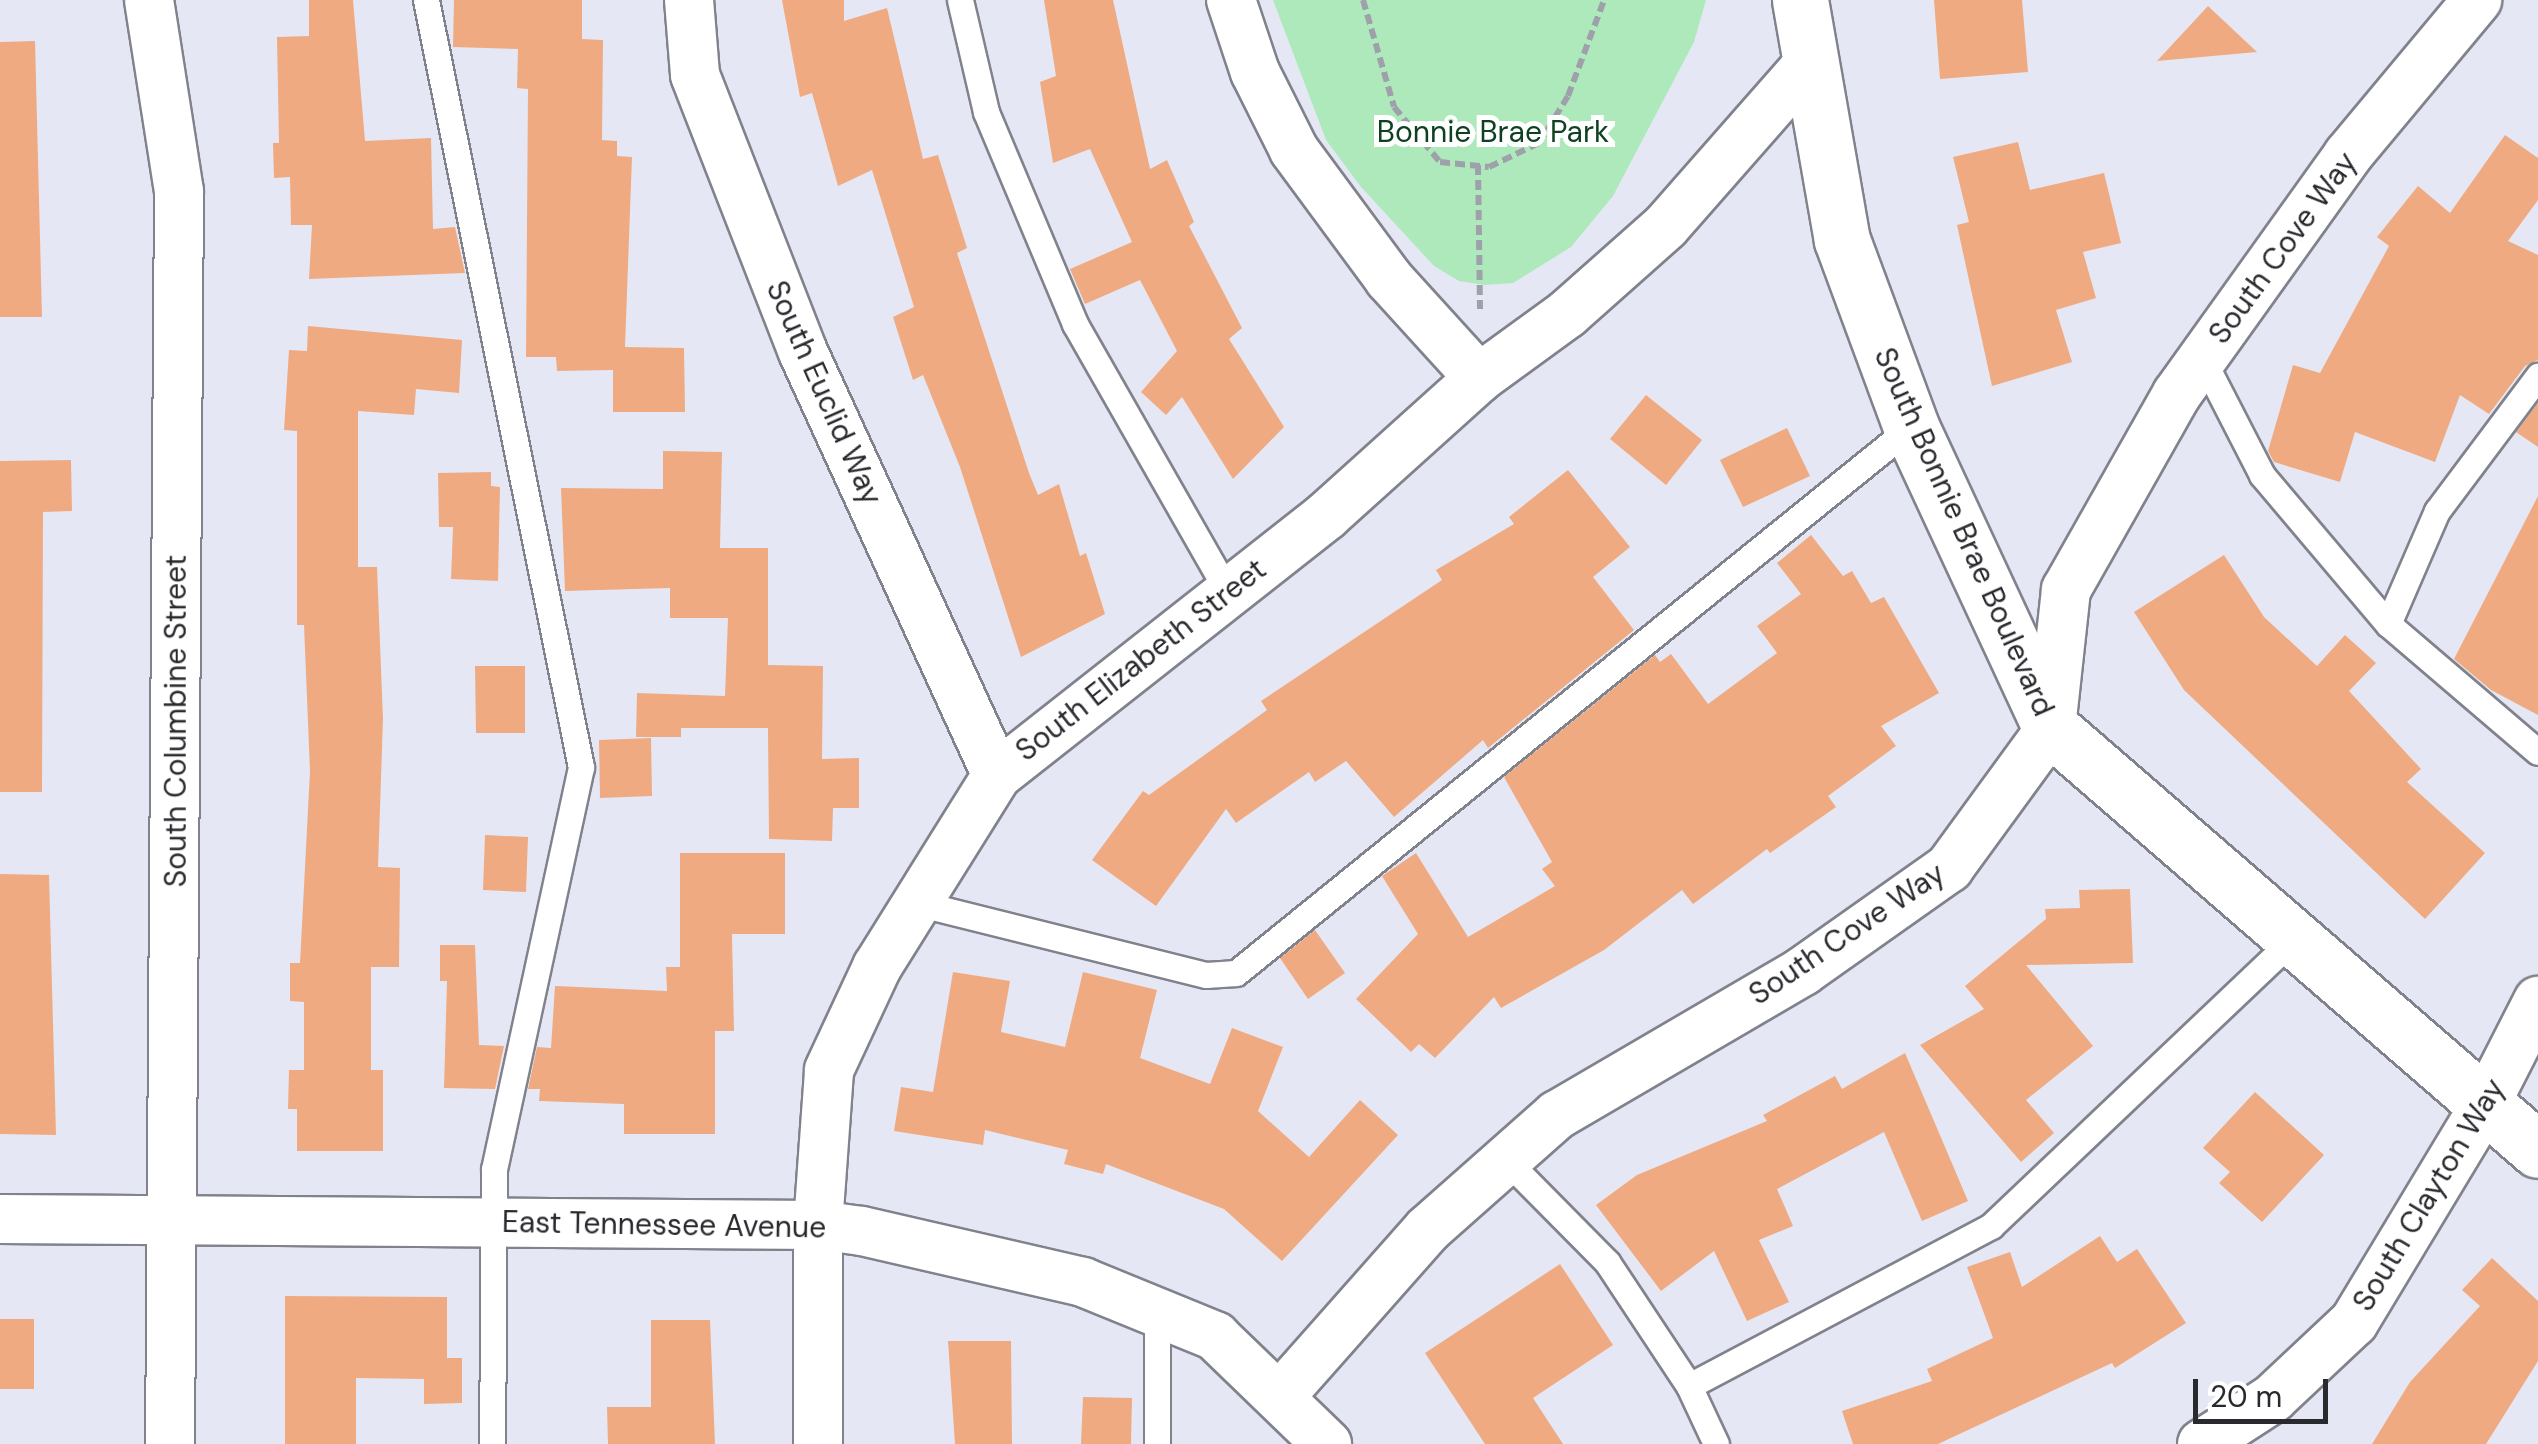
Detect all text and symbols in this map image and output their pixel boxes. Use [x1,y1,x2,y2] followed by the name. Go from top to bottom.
[1377,114,1609,150] park label: Bonnie Brae Park
[2201,145,2365,351] street label: South Cove Way
[758,275,890,511] street label: South Euclid Way
[1866,342,2062,722] street label: South Bonnie Brae Boulevard
[1009,551,1273,769] street label: South Elizabeth Street
[158,555,194,887] street label: South Columbine Street
[1742,855,1952,1013] street label: South Cove Way
[2345,1072,2513,1318] street label: South Clayton Way
[502,1204,826,1246] street label: East Tennessee Avenue
[2198,1359,2333,1421] scale bar
[2210,1377,2282,1416] text: 20 m

